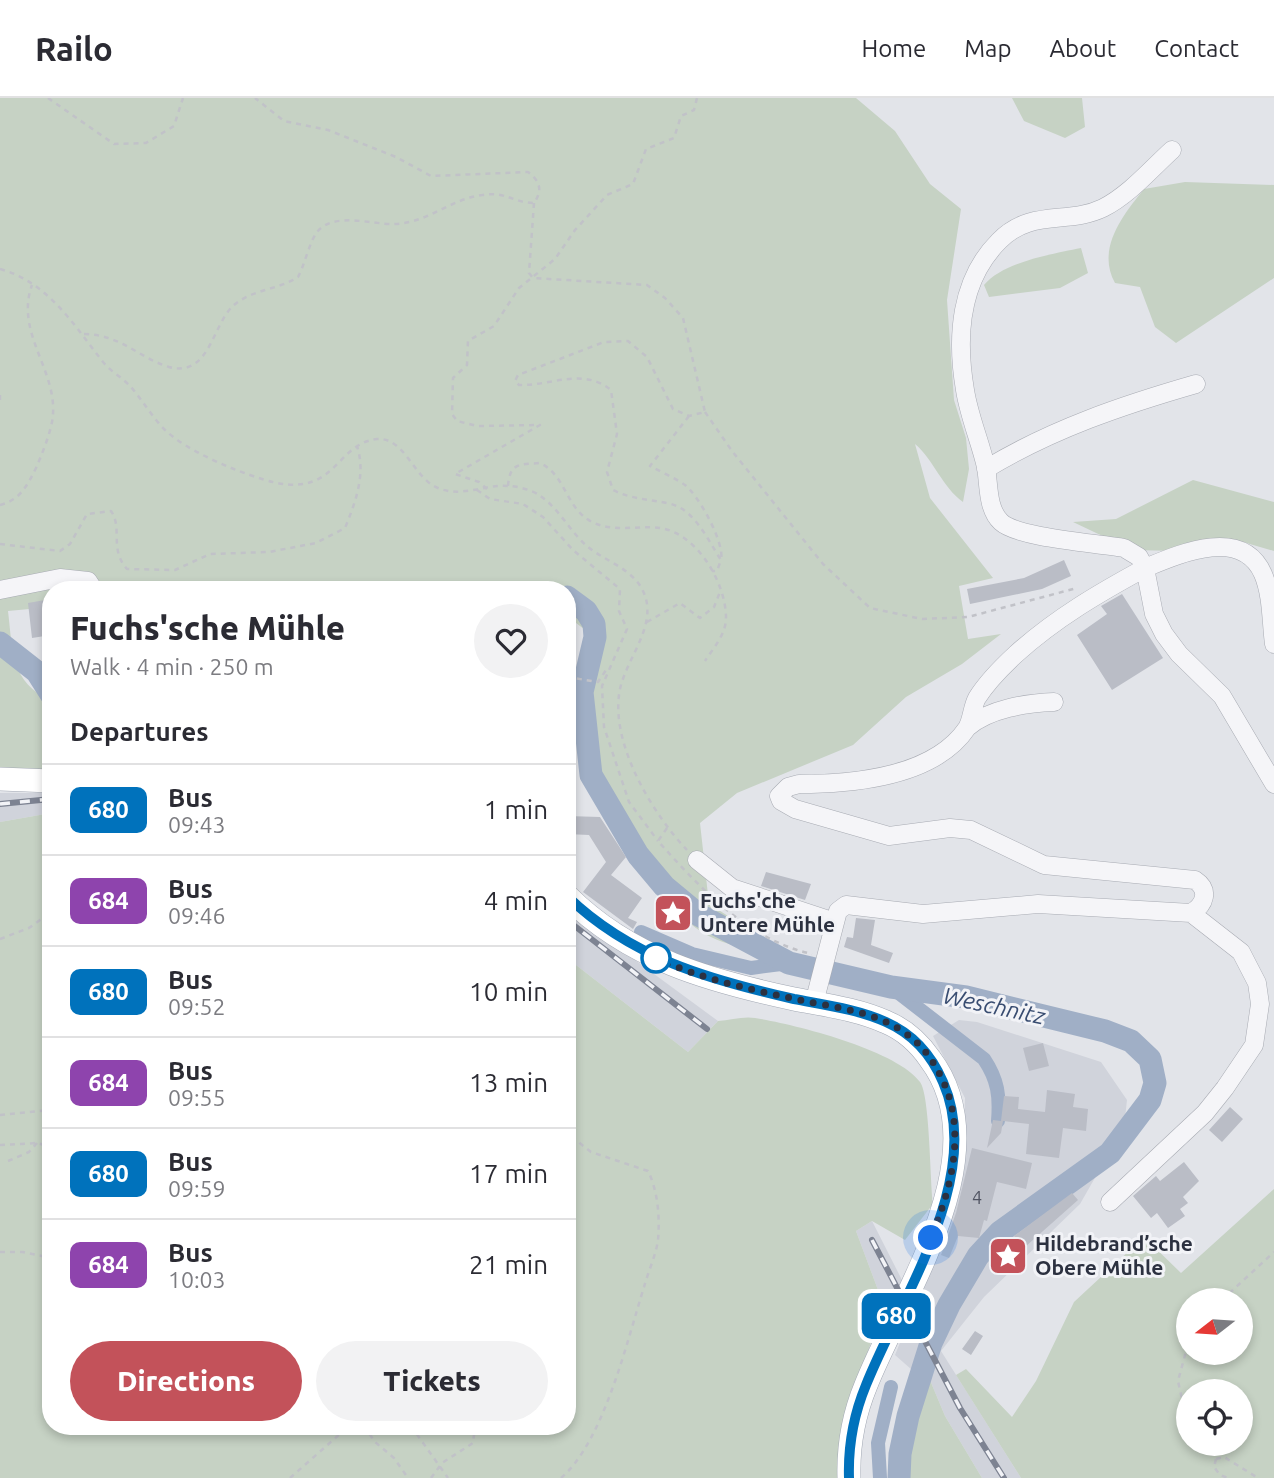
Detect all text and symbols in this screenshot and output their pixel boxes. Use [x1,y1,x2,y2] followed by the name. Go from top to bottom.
[35,30,113,67] text: Railo
[861,35,926,62] text: Home
[964,35,1011,62] text: Map
[1049,35,1116,62] text: About
[1154,35,1239,62] text: Contact
[474,604,548,678] button: heart
[70,609,345,646] text: Fuchs'sche Mühle
[70,654,274,679] text: Walk · 4 min · 250 m
[70,717,208,746] text: Departures
[168,783,213,812] text: Bus
[484,795,548,824] text: 1 min
[88,796,129,823] text: 680
[168,812,226,837] text: 09:43
[168,874,213,903] text: Bus
[484,886,548,915] text: 4 min
[88,887,129,914] text: 684
[700,888,835,936] place label: Fuchs'che Untere Mühle
[652,892,694,934] place icon: Fuchs'che Untere Mühle
[168,903,226,928] text: 09:46
[641,943,671,973] unlabelled marker
[168,965,213,994] text: Bus
[469,977,548,1006] text: 10 min
[88,978,129,1005] text: 680
[941,983,1049,1029] water label: Weschnitz
[168,994,226,1019] text: 09:52
[168,1056,213,1085] text: Bus
[469,1068,548,1097] text: 13 min
[88,1069,129,1096] text: 684
[168,1085,226,1110] text: 09:55
[168,1147,213,1176] text: Bus
[469,1159,548,1188] text: 17 min
[88,1160,129,1187] text: 680
[168,1176,226,1201] text: 09:59
[972,1187,982,1207] house number: 4
[913,1220,948,1255] your location
[1035,1231,1193,1279] place label: Hildebrand’sche Obere Mühle
[987,1235,1029,1277] place icon: Hildebrand’sche Obere Mühle
[168,1238,213,1267] text: Bus
[469,1250,548,1279] text: 21 min
[88,1251,129,1278] text: 684
[168,1267,226,1292] text: 10:03
[1176,1288,1253,1365] north arrow
[1176,1288,1253,1456] map controls
[856,1293,936,1339] line badge: 680
[876,1302,916,1329] text: 680
[70,1341,302,1421] button: Directions
[316,1341,548,1421] button: Tickets
[1176,1379,1253,1456] button: locate

